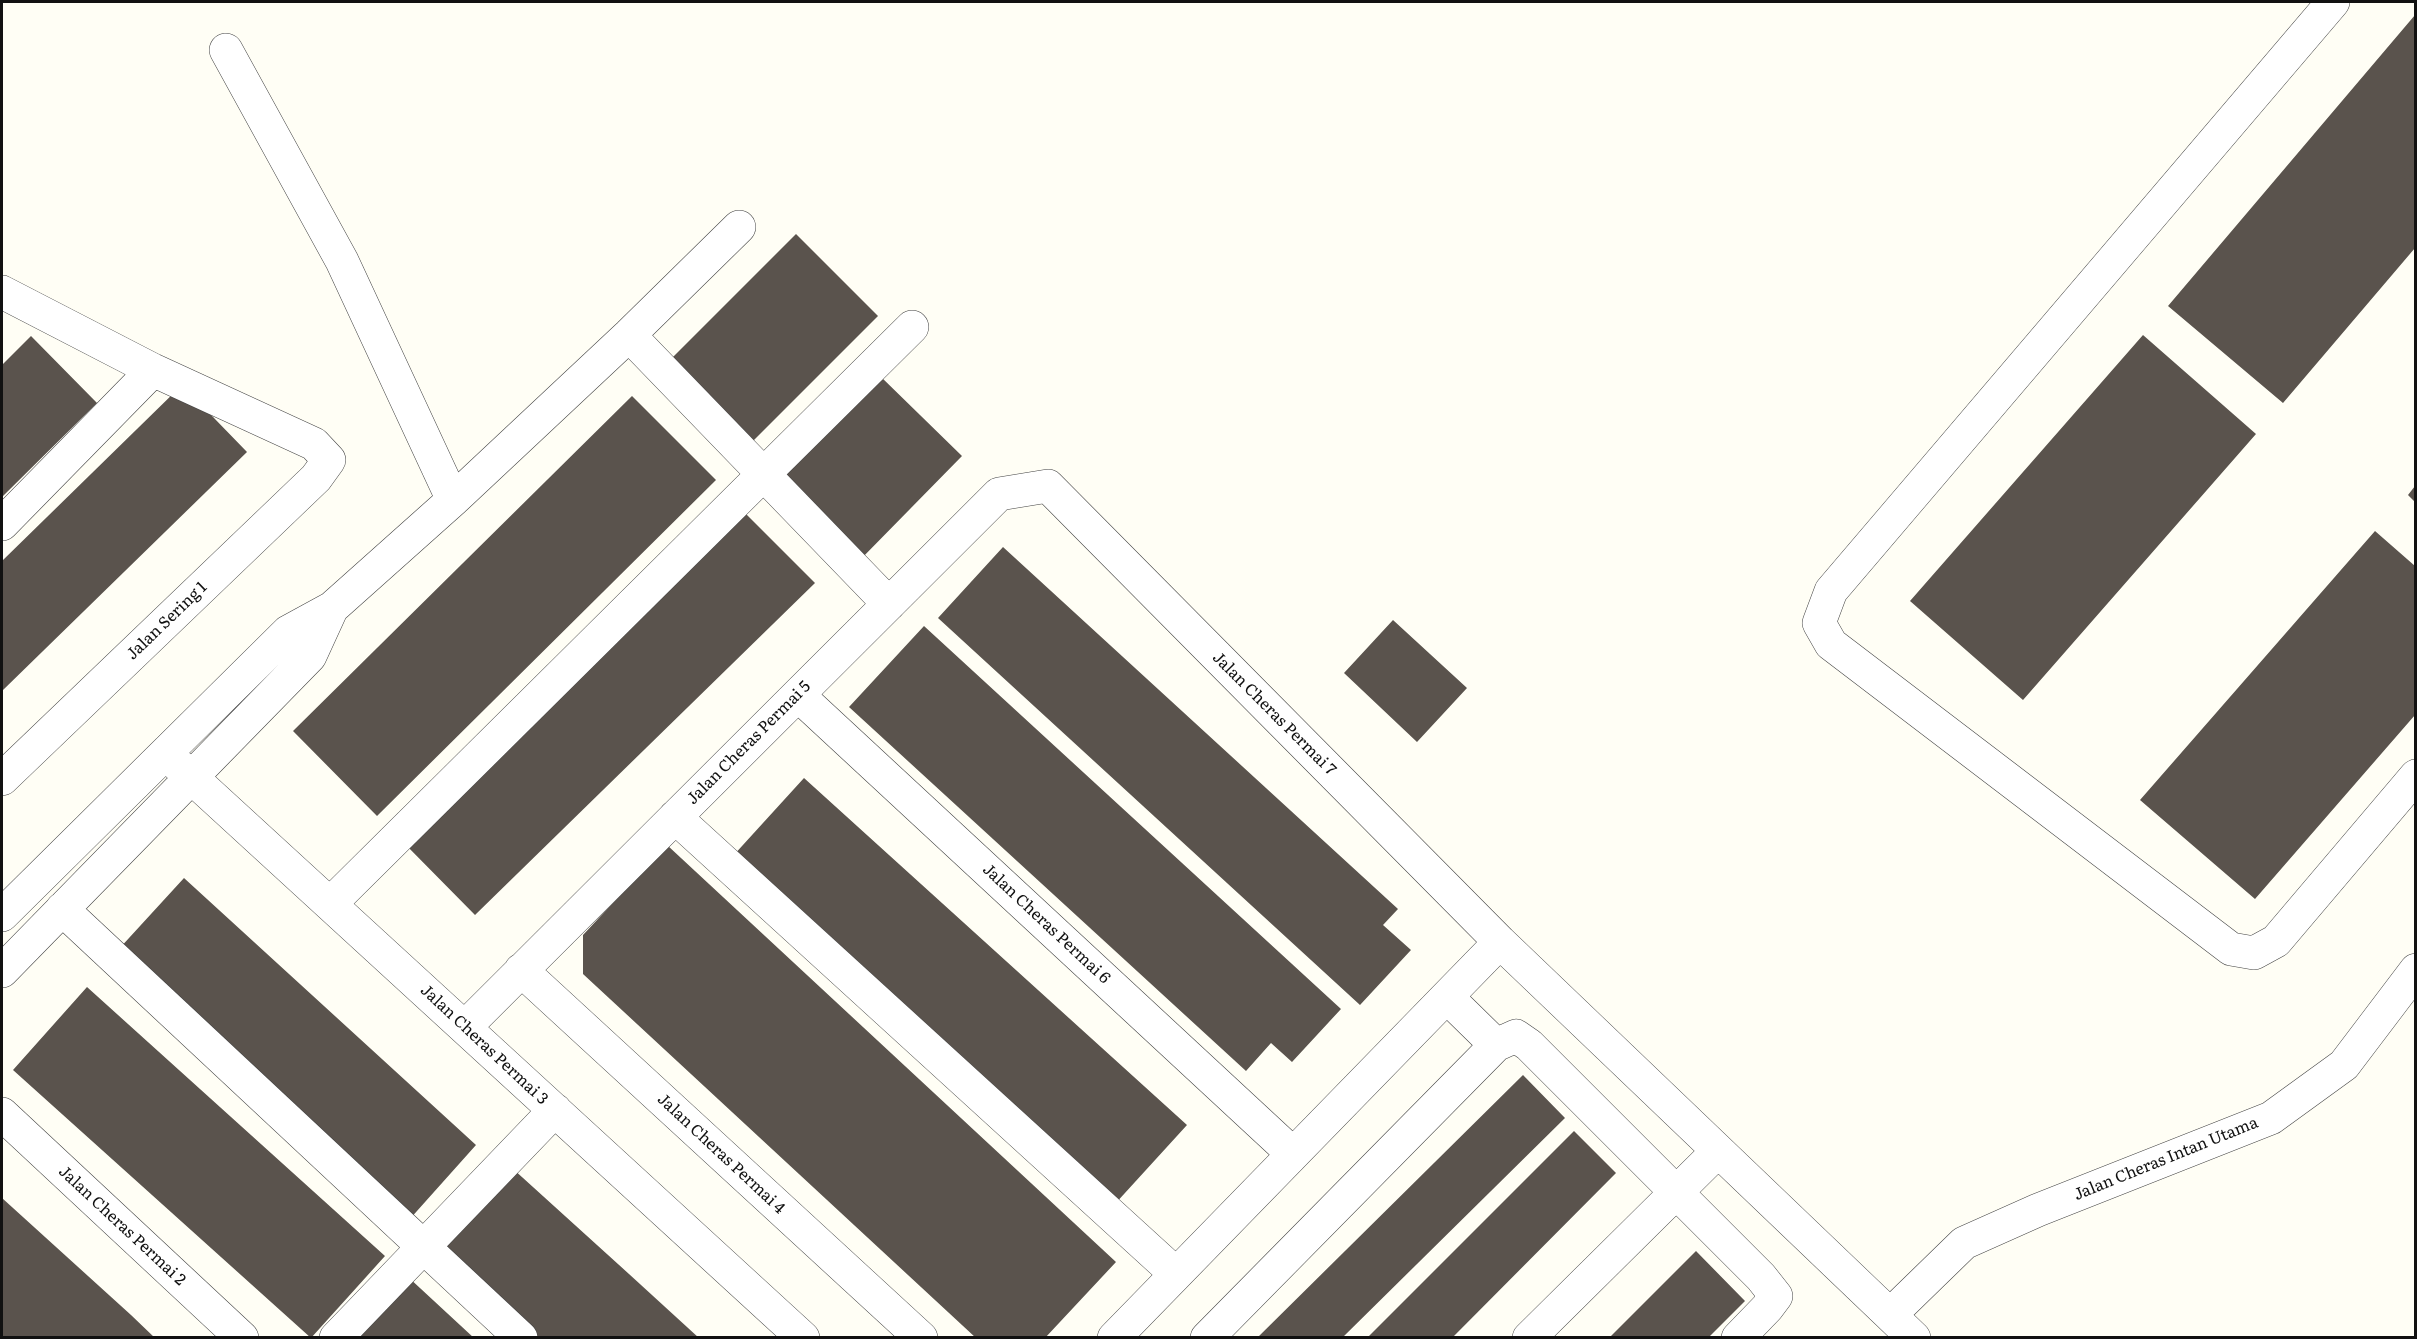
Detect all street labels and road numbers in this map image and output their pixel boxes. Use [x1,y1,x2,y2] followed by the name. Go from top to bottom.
[123,578,211,664] street label: Jalan Sering 1
[1208,648,1340,780] street label: Jalan Cheras Permai 7
[683,677,815,809] street label: Jalan Cheras Permai 5
[978,860,1114,988] street label: Jalan Cheras Permai 6
[416,981,552,1109] street label: Jalan Cheras Permai 3
[653,1090,789,1218] street label: Jalan Cheras Permai 4
[2071,1113,2261,1205] street label: Jalan Cheras Intan Utama
[54,1162,190,1290] street label: Jalan Cheras Permai 2

